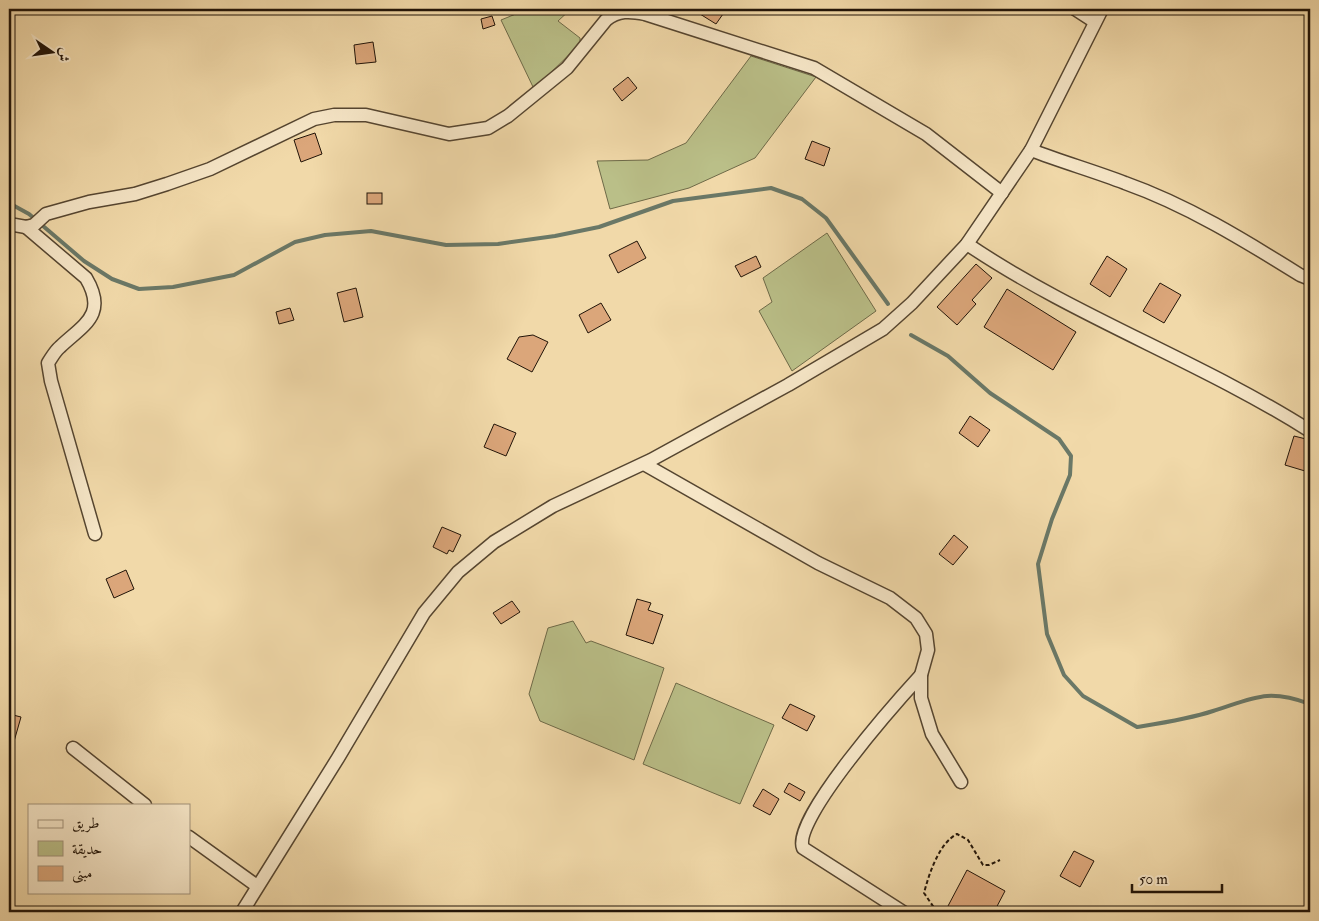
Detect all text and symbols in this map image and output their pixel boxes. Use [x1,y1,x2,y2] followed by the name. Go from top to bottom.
[28,28,78,78] north arrow
[54,46,74,64] text: ش
[28,804,190,894] legend
[72,814,99,833] text: طريق
[72,840,102,859] text: حديقة
[1132,861,1222,893] scale bar
[72,864,92,884] text: مبنى
[1139,870,1168,889] text: 50 m

